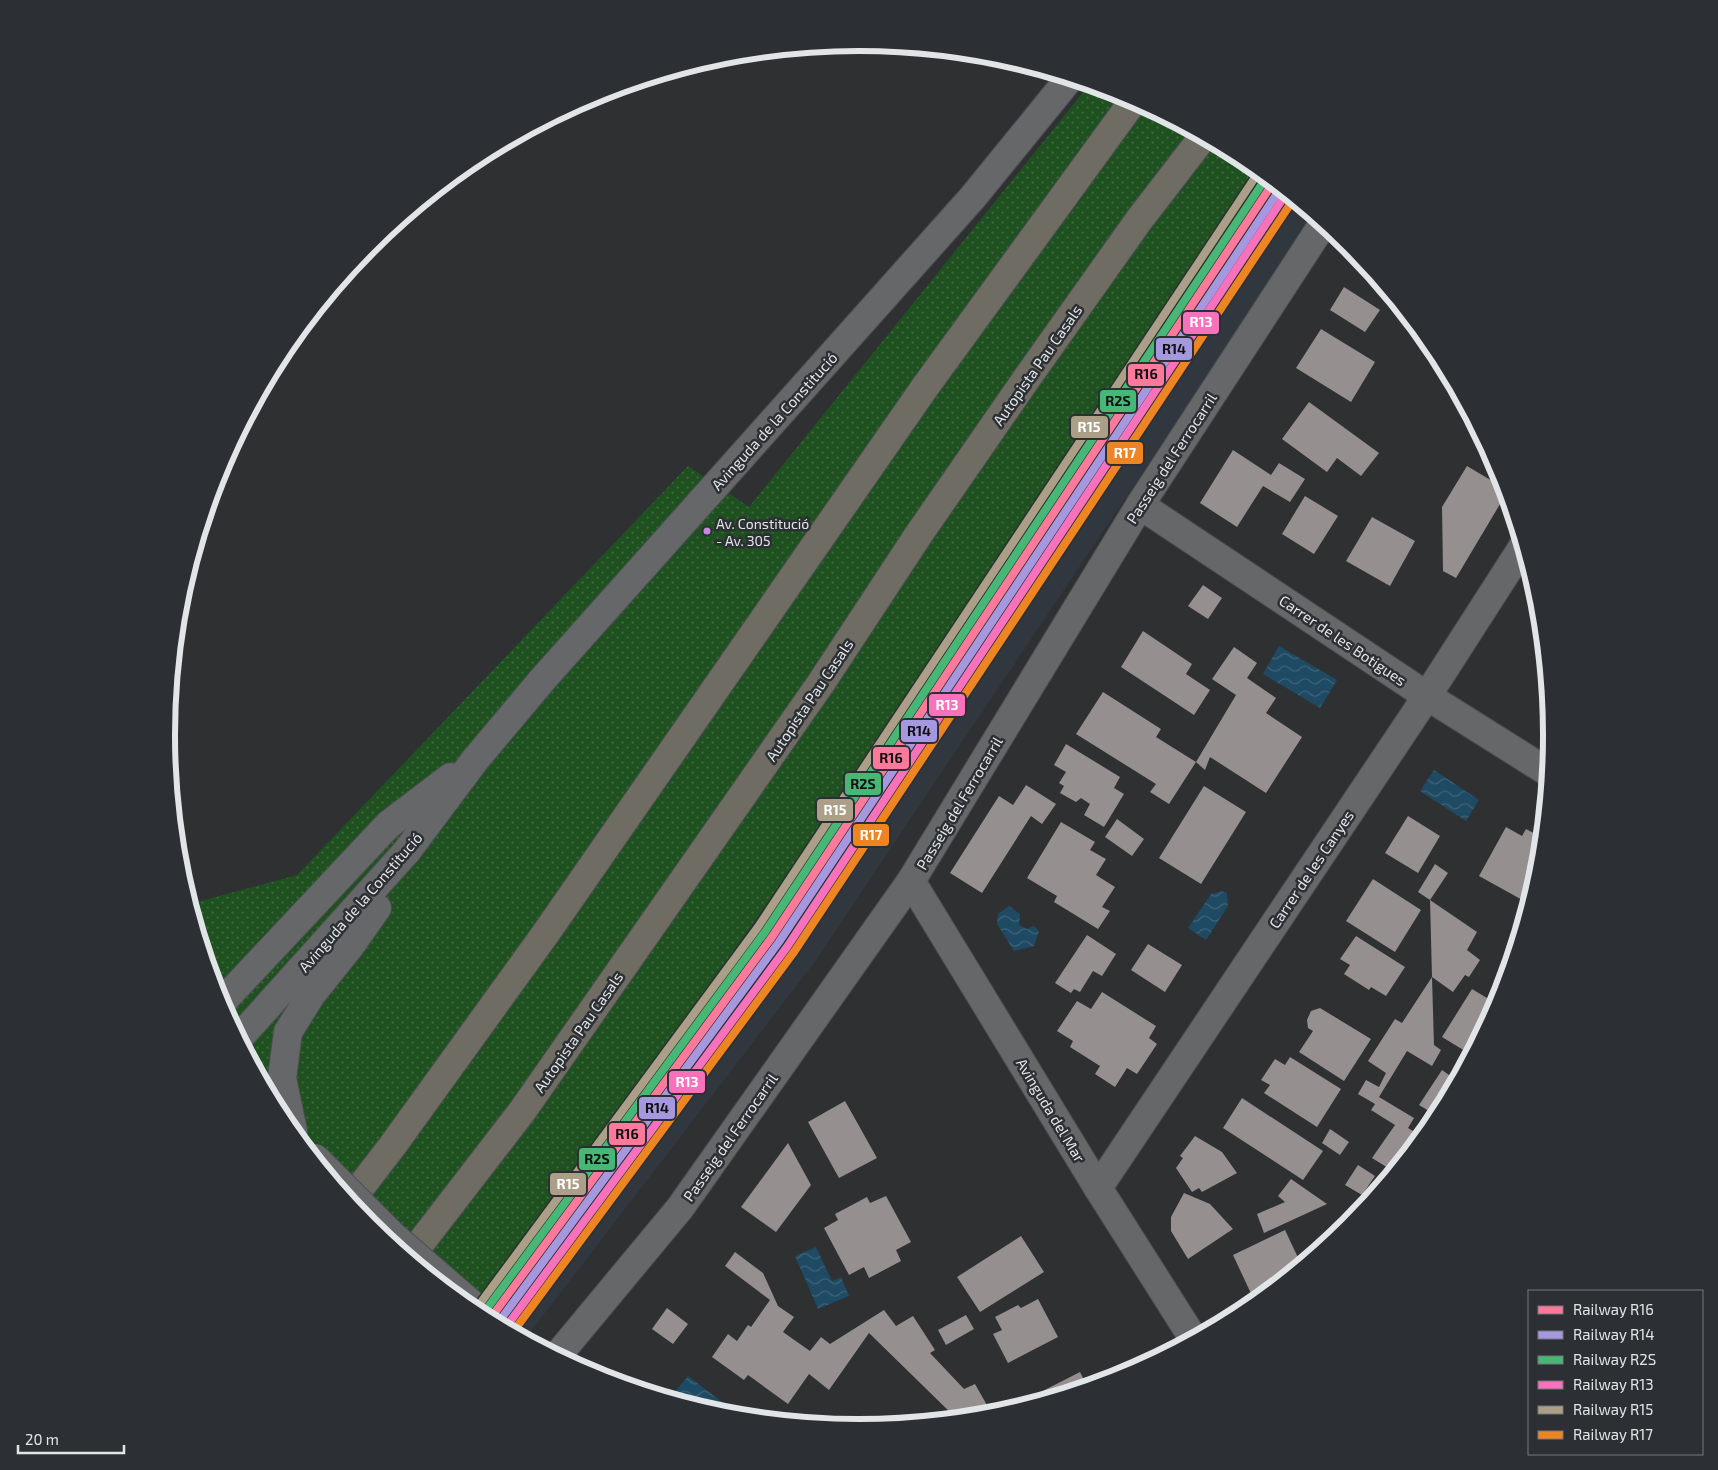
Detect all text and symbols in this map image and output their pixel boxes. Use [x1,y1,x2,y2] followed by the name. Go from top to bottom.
[989,301,1085,429] street label: Autopista Pau Casals
[1182,311,1220,335] line badge: R13
[1189,313,1213,330] text: R13
[1155,337,1193,361] line badge: R14
[1162,340,1186,357] text: R14
[707,348,841,494] street label: Avinguda de la Constitució
[1127,363,1165,387] line badge: R16
[1134,365,1158,382] text: R16
[1099,389,1137,413] line badge: R2S
[1122,389,1220,527] street label: Passeig del Ferrocarril
[1105,392,1131,409] text: R2S
[1070,415,1109,439] line badge: R15
[1078,418,1101,435] text: R15
[1106,441,1144,465] line badge: R17
[1114,444,1137,461] text: R17
[716,515,809,549] place label: Av. Constitució - Av. 305
[702,526,712,536] marker: Av. Constitució - Av. 305
[1276,591,1410,689] street label: Carrer de les Botigues
[762,636,856,764] street label: Autopista Pau Casals
[928,693,966,717] line badge: R13
[935,696,959,713] text: R13
[900,719,938,743] line badge: R14
[907,722,931,739] text: R14
[912,733,1006,873] street label: Passeig del Ferrocarril
[872,746,910,770] line badge: R16
[879,749,903,766] text: R16
[844,772,882,796] line badge: R2S
[850,775,876,792] text: R2S
[816,798,854,822] line badge: R15
[824,801,847,818] text: R15
[1265,807,1357,931] street label: Carrer de les Canyes
[852,823,890,847] line badge: R17
[860,826,883,843] text: R17
[294,828,426,976] street label: Avinguda de la Constitució
[530,968,626,1096] street label: Autopista Pau Casals
[1013,1055,1089,1165] street label: Avinguda del Mar
[679,1069,781,1204] street label: Passeig del Ferrocarril
[668,1070,706,1094] line badge: R13
[675,1073,699,1090] text: R13
[638,1096,676,1120] line badge: R14
[645,1099,669,1116] text: R14
[608,1122,646,1146] line badge: R16
[615,1125,639,1142] text: R16
[578,1147,616,1171] line badge: R2S
[584,1150,610,1167] text: R2S
[549,1172,587,1196] line badge: R15
[557,1175,580,1192] text: R15
[1528,1290,1703,1455] legend
[1573,1300,1654,1318] text: Railway R16
[1573,1325,1654,1343] text: Railway R14
[1573,1350,1656,1368] text: Railway R2S
[1573,1375,1654,1393] text: Railway R13
[1573,1400,1653,1418] text: Railway R15
[18,1422,124,1454] scale bar
[1573,1425,1653,1443] text: Railway R17
[25,1430,59,1448] text: 20 m

